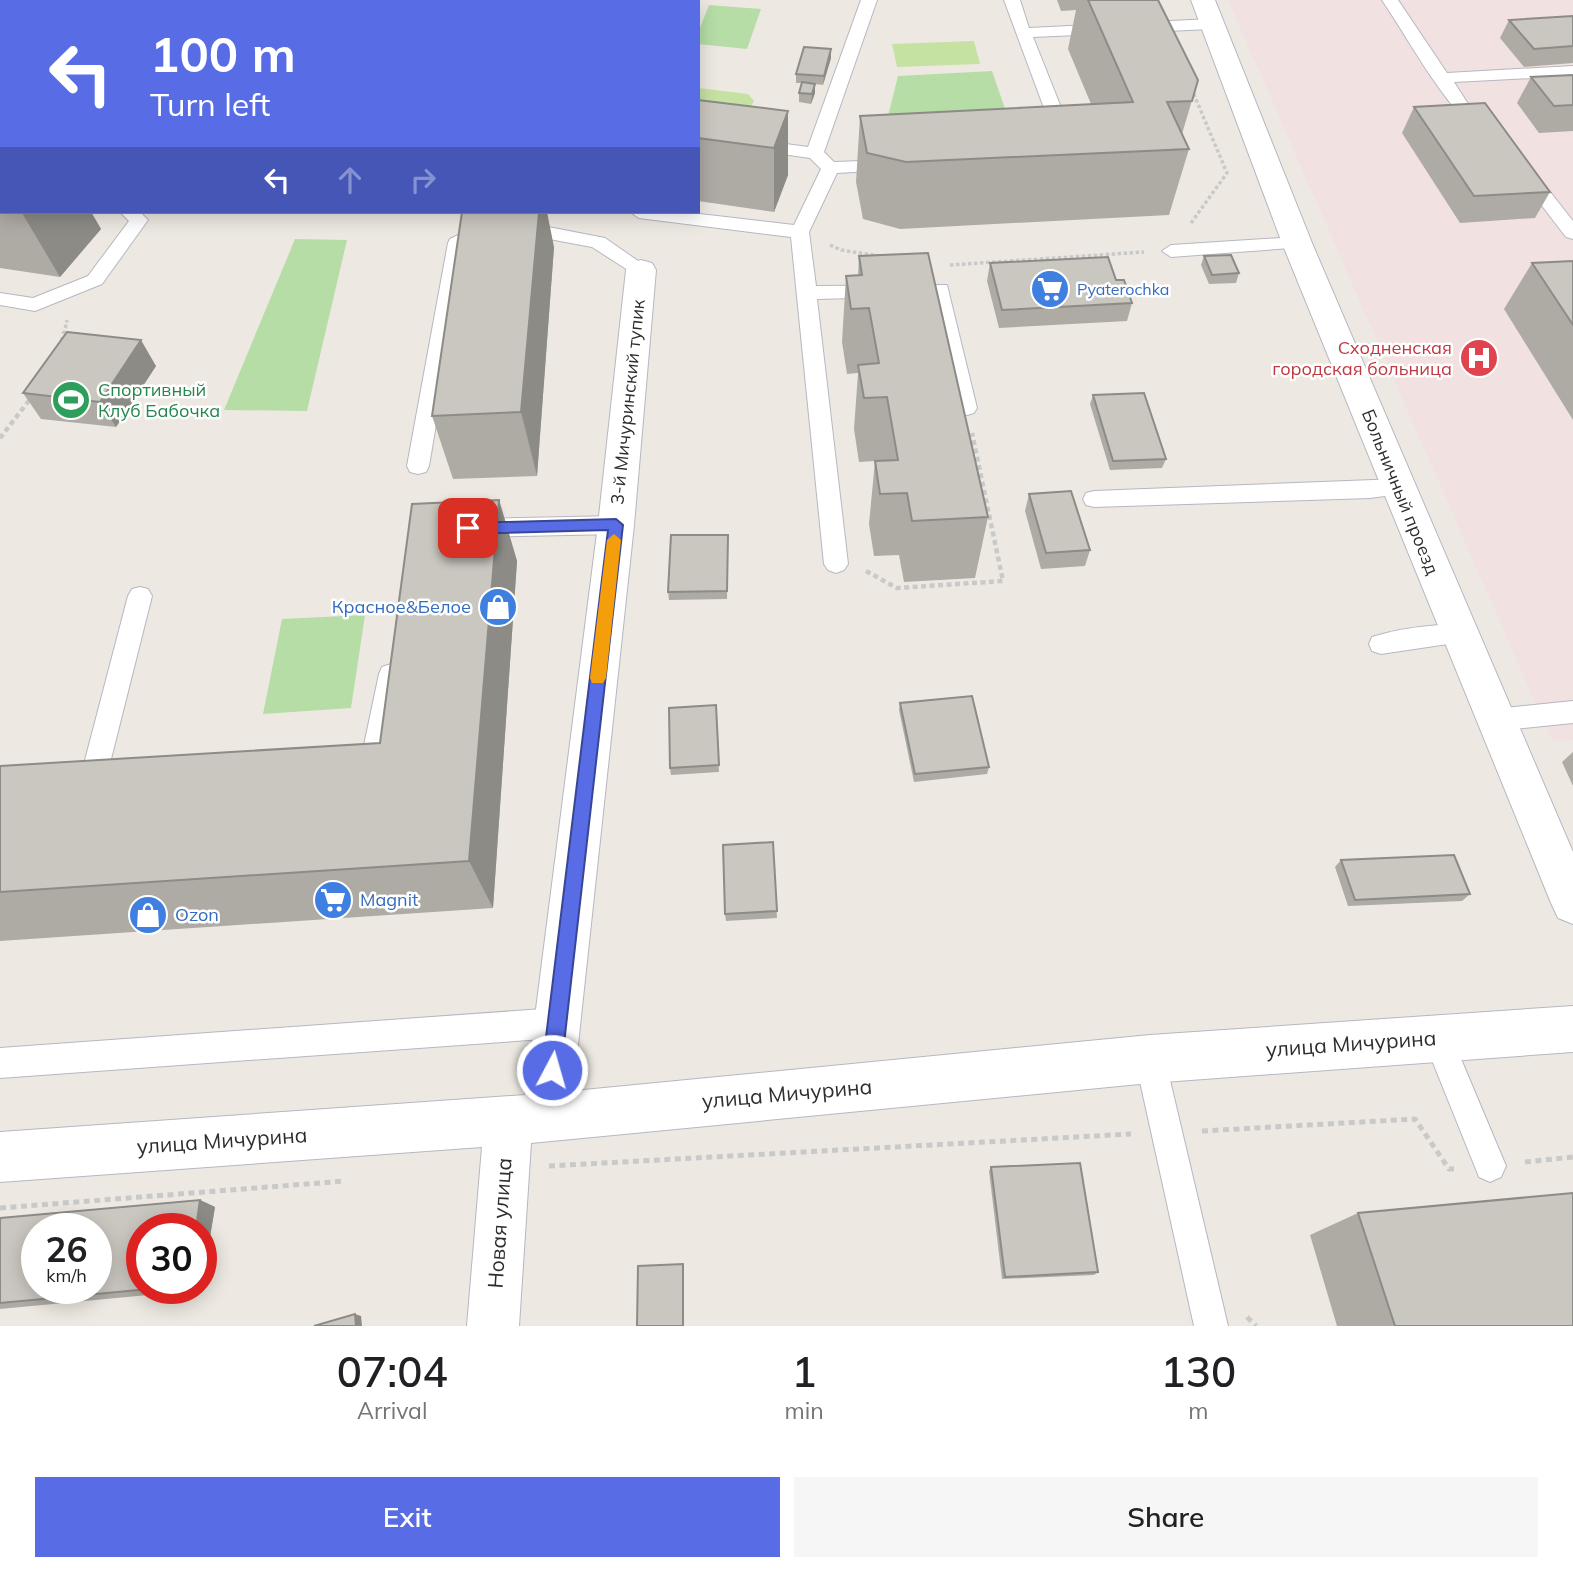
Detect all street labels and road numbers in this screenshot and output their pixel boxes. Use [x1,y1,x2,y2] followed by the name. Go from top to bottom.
[605,298,650,506] street label: 3-й Мичуринский тупик
[1357,406,1444,578] street label: Больничный проезд
[1265,1024,1437,1062] street label: улица Мичурина
[701,1073,873,1113] street label: улица Мичурина
[136,1121,308,1159] street label: улица Мичурина
[481,1157,517,1289] street label: Новая улица

